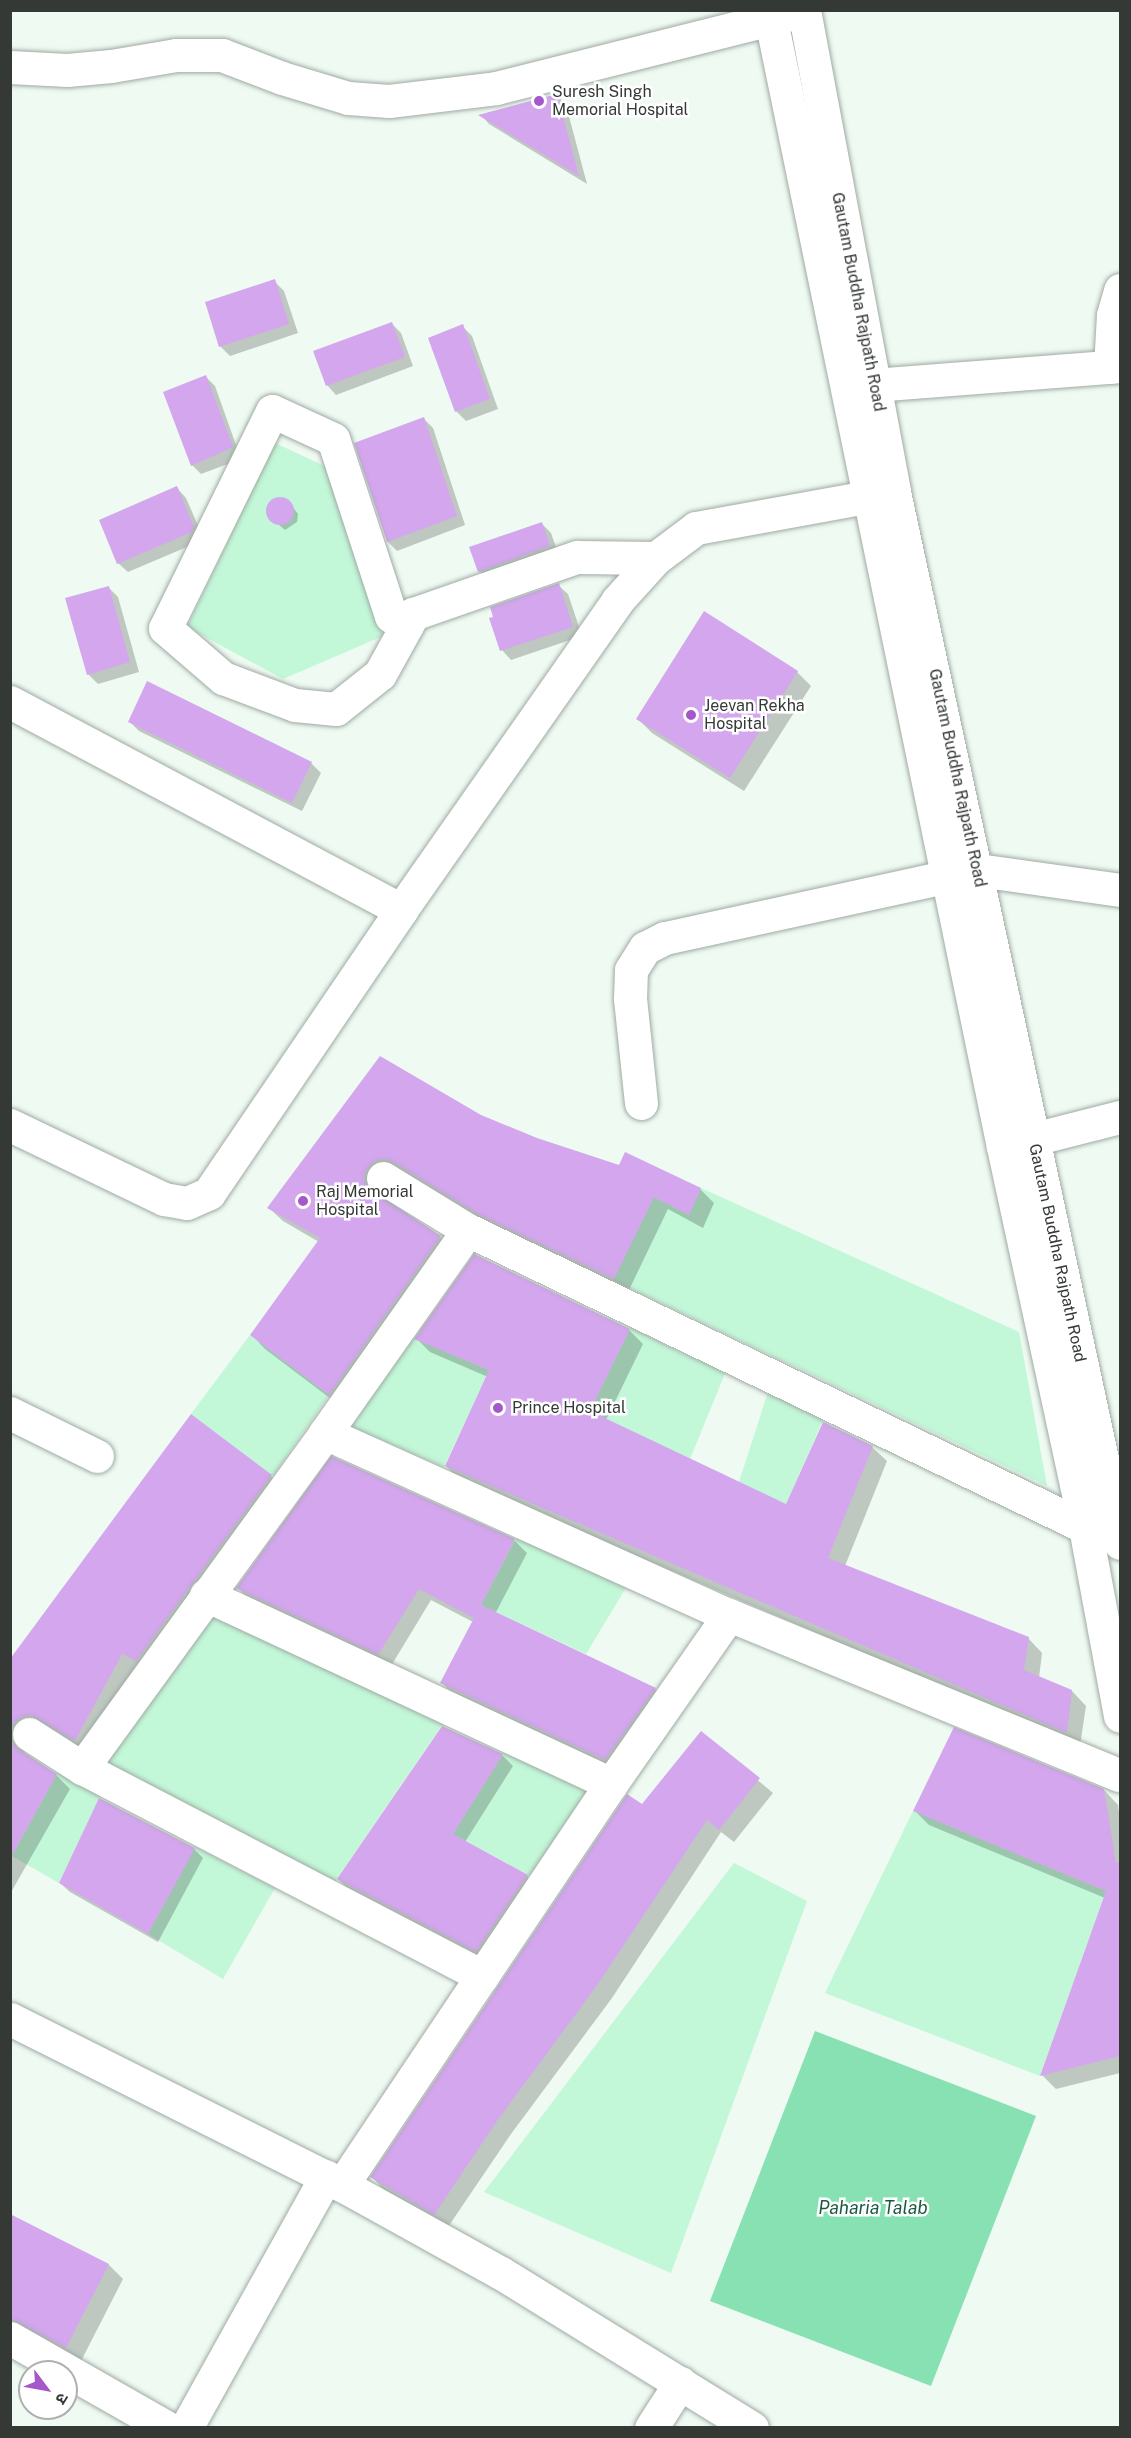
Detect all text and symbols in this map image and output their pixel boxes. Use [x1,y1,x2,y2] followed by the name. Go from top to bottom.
[552,82,688,120] place label: Suresh Singh Memorial Hospital
[530,92,548,110] marker: Suresh Singh Memorial Hospital
[827,191,889,413] street label: Gautam Buddha Rajpath Road
[924,667,990,889] street label: Gautam Buddha Rajpath Road
[704,696,805,734] place label: Jeevan Rekha Hospital
[682,706,700,724] marker: Jeevan Rekha Hospital
[1024,1142,1090,1364] street label: Gautam Buddha Rajpath Road
[316,1182,414,1220] place label: Raj Memorial Hospital
[294,1192,312,1210] marker: Raj Memorial Hospital
[512,1398,626,1418] place label: Prince Hospital
[489,1399,507,1417] marker: Prince Hospital
[818,2197,928,2219] water label: Paharia Talab
[18,2360,78,2420] north arrow
[51,2390,73,2408] text: उ

